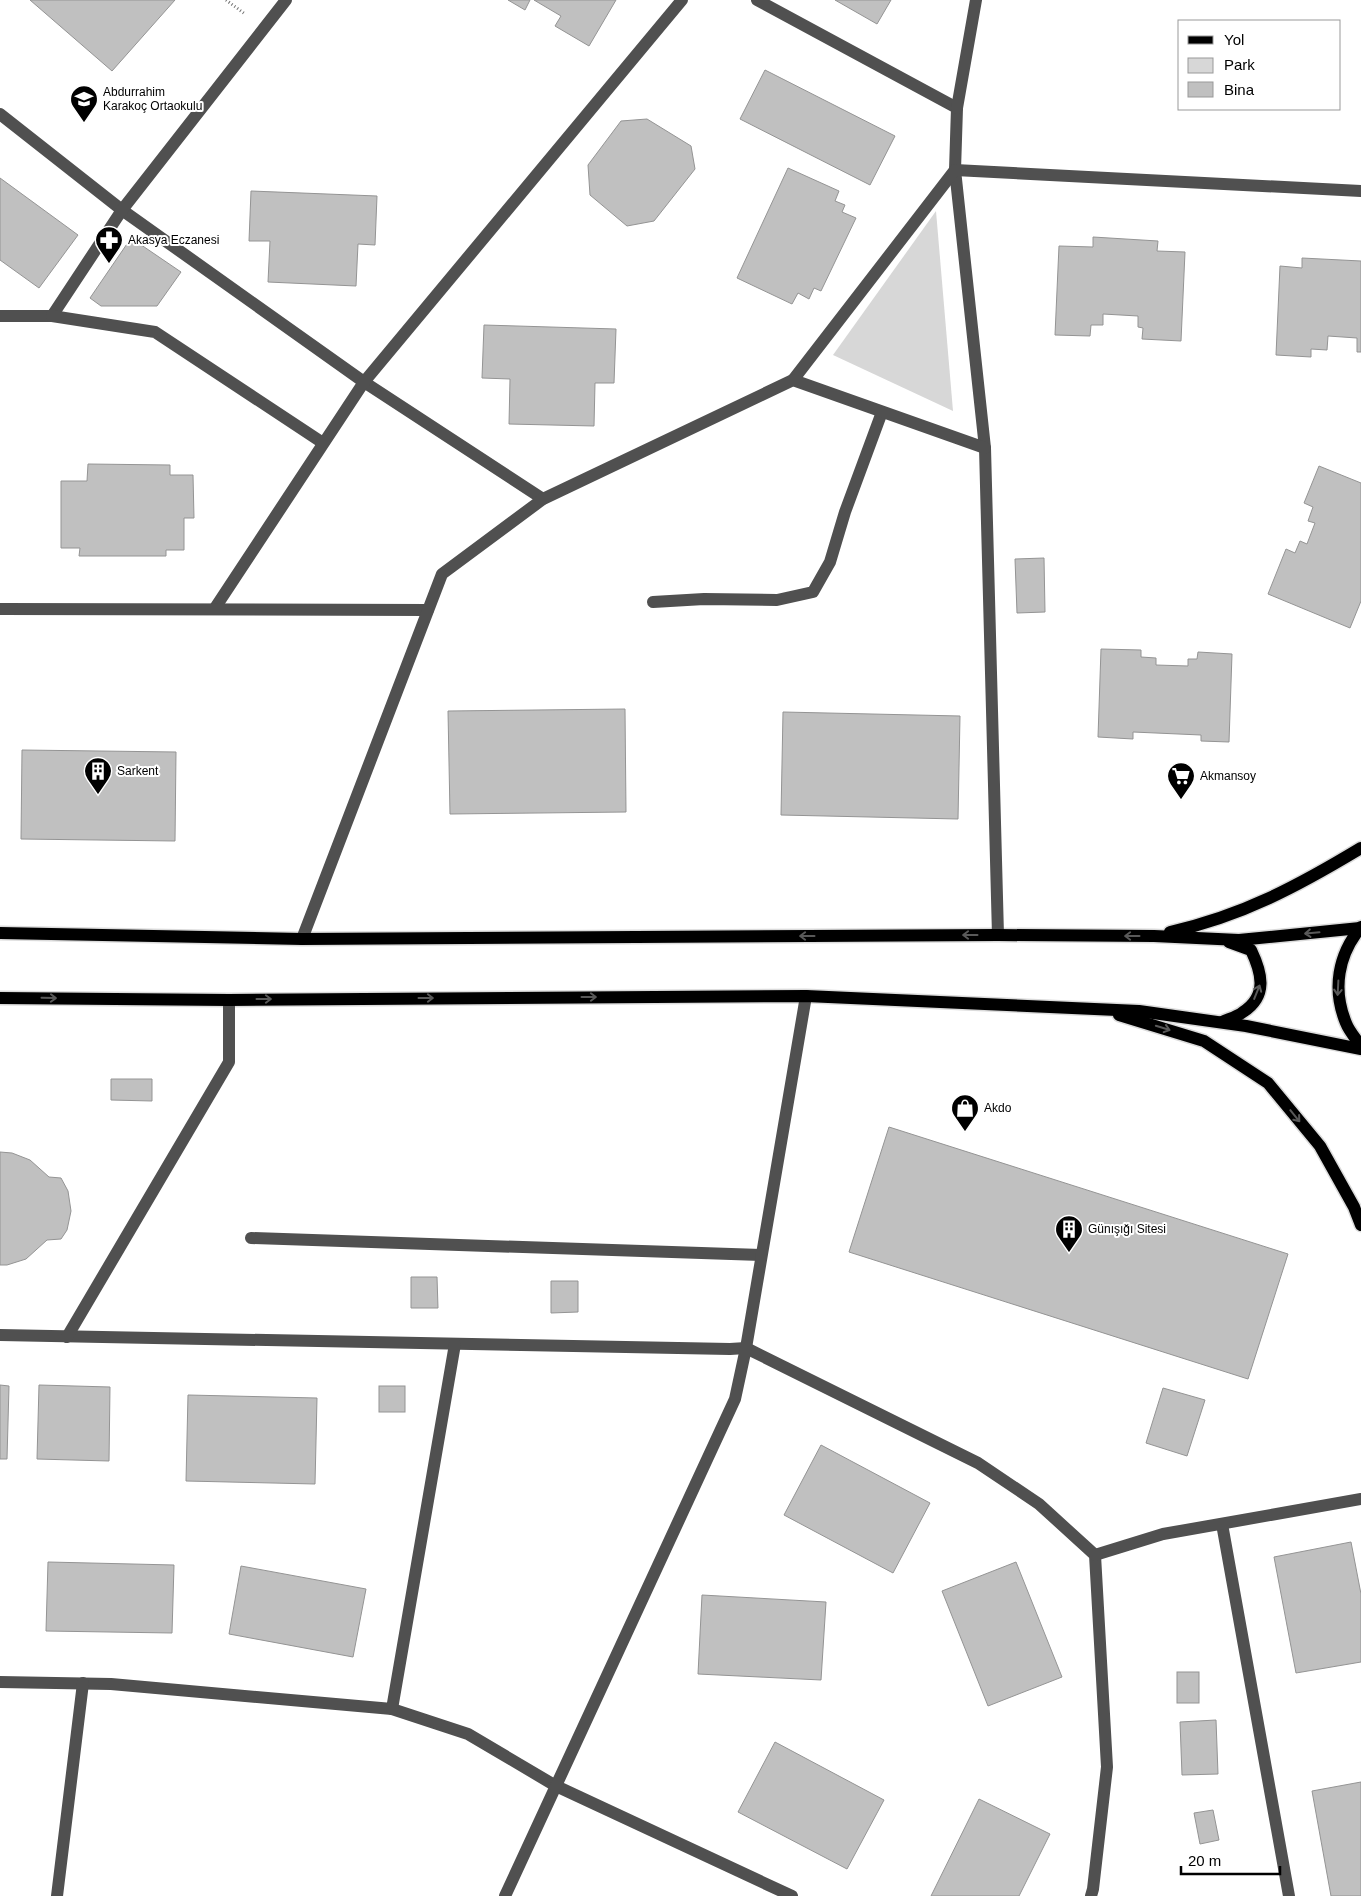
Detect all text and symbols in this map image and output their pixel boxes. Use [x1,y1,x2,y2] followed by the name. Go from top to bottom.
[1178,20,1341,110] legend
[1224,31,1244,48] text: Yol
[1224,56,1255,73] text: Park
[1224,81,1255,98] text: Bina
[69,84,99,123] school or university icon: Abdurrahim Karakoç Ortaokulu
[103,85,202,113] place label: Abdurrahim Karakoç Ortaokulu
[94,225,124,264] pharmacy icon: Akasya Eczanesi
[128,233,219,247] place label: Akasya Eczanesi
[83,756,113,795] building icon: Sarkent
[1166,761,1196,800] supermarket icon: Akmansoy
[117,764,159,778] place label: Sarkent
[1200,769,1256,783] place label: Akmansoy
[1304,928,1320,938] one-way arrow
[962,930,978,940] one-way arrow
[799,931,816,941] one-way arrow
[1124,931,1140,940] one-way arrow
[1334,979,1343,995] one-way arrow
[1253,985,1263,1000] one-way arrow
[580,992,596,1002] one-way arrow
[40,993,56,1003] one-way arrow
[418,993,434,1003] one-way arrow
[255,994,271,1004] one-way arrow
[1154,1024,1170,1034] one-way arrow
[950,1093,980,1132] shop icon: Akdo
[984,1101,1012,1115] place label: Akdo
[1290,1109,1301,1122] one-way arrow
[1054,1214,1084,1253] building icon: Günışığı Sitesi
[1088,1222,1166,1236] place label: Günışığı Sitesi
[1181,1844,1280,1876] scale bar
[1188,1852,1221,1869] text: 20 m

